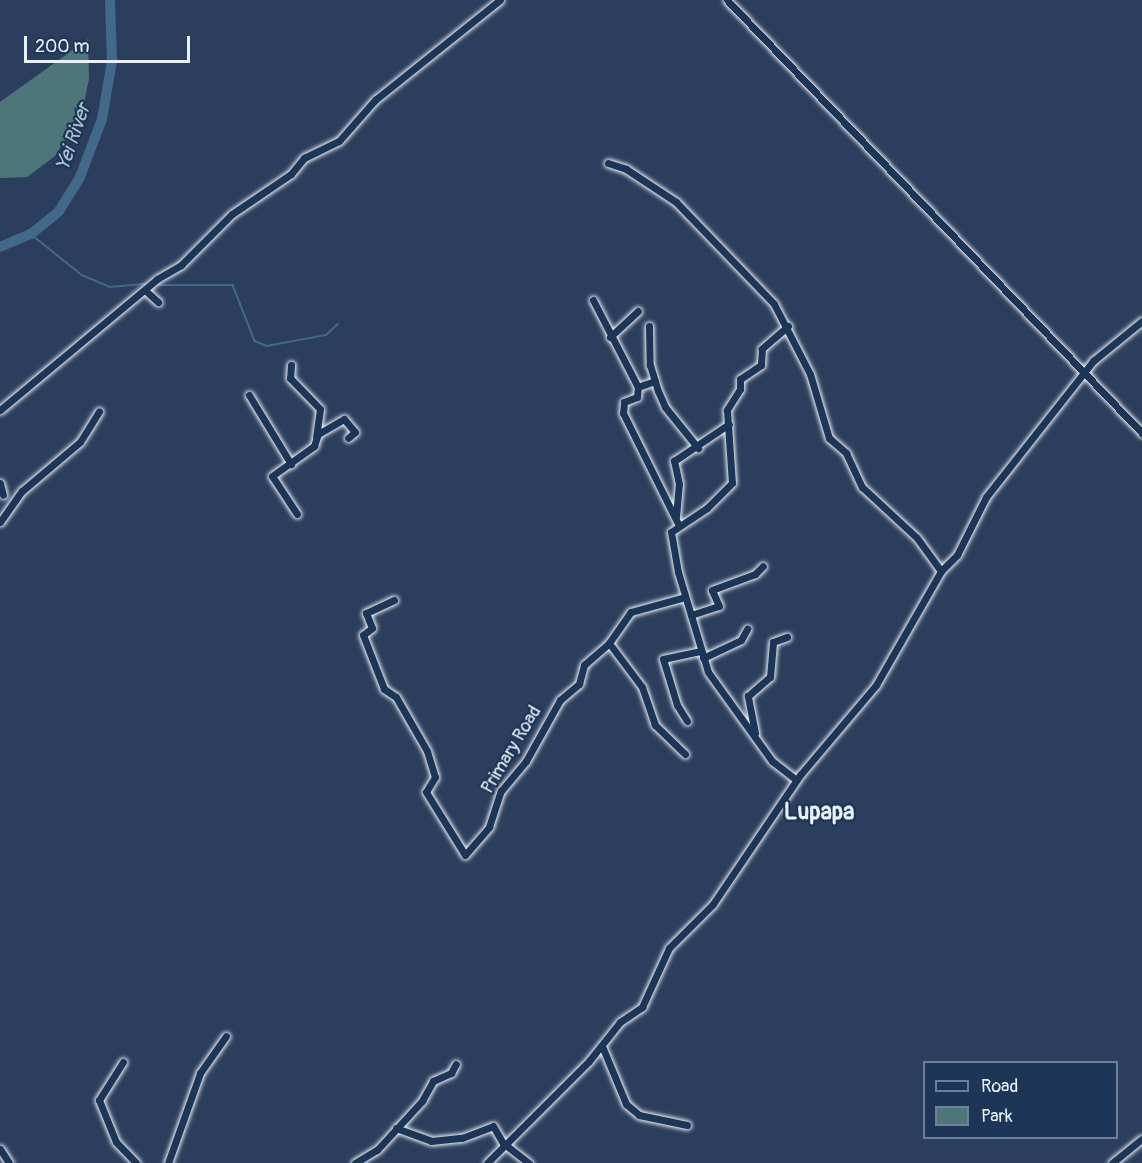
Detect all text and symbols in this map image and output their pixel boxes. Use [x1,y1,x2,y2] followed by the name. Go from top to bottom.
[27,24,194,62] scale bar
[35,35,90,58] text: 200 m
[50,101,96,173] water label: Yei River
[477,702,547,798] street label: Primary Road
[784,798,854,826] district label: Lupapa
[923,1061,1118,1139] legend
[981,1075,1018,1098] text: Road
[981,1105,1013,1128] text: Park

